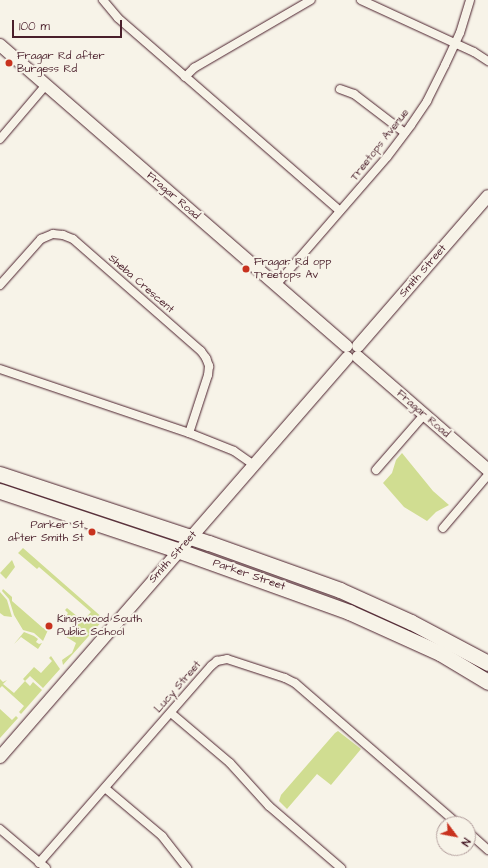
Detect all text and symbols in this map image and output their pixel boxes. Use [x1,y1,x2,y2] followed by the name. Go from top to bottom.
[14,12,124,38] scale bar
[19,18,50,35] text: 100 m
[17,50,105,76] place label: Fragar Rd after Burgess Rd
[4,58,14,68] marker: Fragar Rd after Burgess Rd
[348,107,412,183] street label: Treetops Avenue
[144,169,202,223] street label: Fragar Road
[397,242,449,300] street label: Smith Street
[105,252,177,316] street label: Sheba Crescent
[254,256,331,282] place label: Fragar Rd opp Treetops Av
[241,264,251,274] marker: Fragar Rd opp Treetops Av
[394,387,452,441] street label: Fragar Road
[8,519,84,545] place label: Parker St after Smith St
[87,527,97,537] marker: Parker St after Smith St
[146,528,200,586] street label: Smith Street
[211,556,287,594] street label: Parker Street
[57,613,142,639] place label: Kingswood South Public School
[44,621,54,631] marker: Kingswood South Public School
[152,658,204,716] street label: Lucy Street
[436,816,476,856] north arrow
[458,835,474,849] text: N

